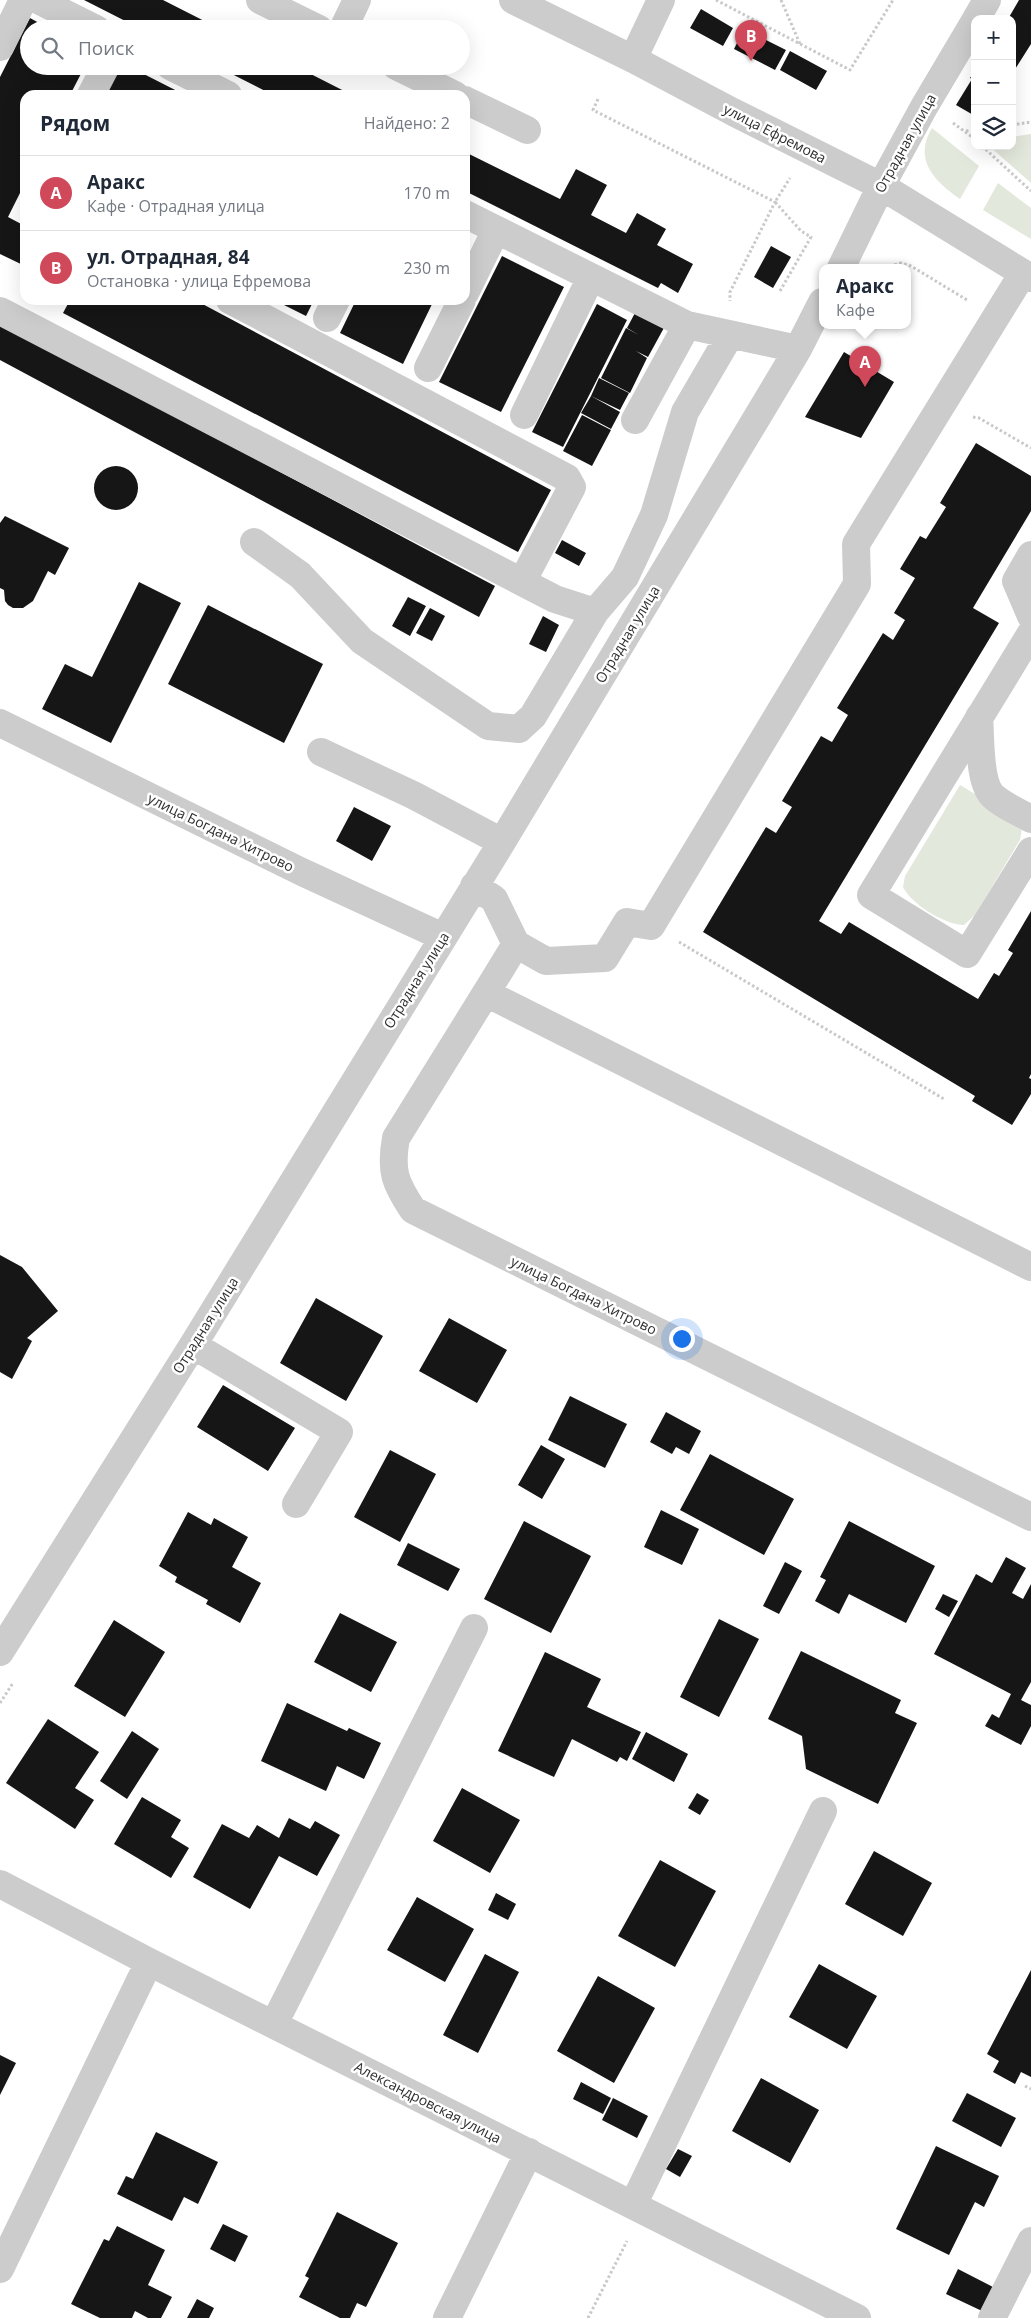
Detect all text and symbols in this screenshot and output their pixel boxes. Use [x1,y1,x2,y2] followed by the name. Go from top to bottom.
[971,15,1016,150] map controls
[971,15,1016,60] button: +
[20,20,470,75] search box
[735,20,767,61] pin: B
[38,34,66,62] icon: search
[78,35,134,61] text: Поиск
[971,60,1016,105] button: −
[870,90,940,196] street label: Отрадная улица
[720,99,830,167] street label: улица Ефремова
[971,105,1016,150] button: layers
[40,109,110,137] text: Рядом
[364,112,450,134] text: Найдено: 2
[87,169,145,195] text: Аракc
[50,182,62,204] text: A
[404,182,450,204] text: 170 m
[87,195,265,217] text: Кафе · Отрадная улица
[87,244,250,270] text: ул. Отрадная, 84
[51,257,61,279] text: B
[404,257,450,279] text: 230 m
[819,264,911,329] popup
[87,270,311,292] text: Остановка · улица Ефремова
[836,273,894,299] text: Аракc
[836,299,875,321] text: Кафе
[849,346,881,387] pin: A
[590,582,664,686] street label: Отрадная улица
[145,788,297,876] street label: улица Богдана Хитрово
[379,928,453,1032] street label: Отрадная улица
[508,1251,660,1339] street label: улица Богдана Хитрово
[168,1273,242,1377] street label: Отрадная улица
[669,1326,695,1352] your location
[352,2057,504,2147] street label: Александровская улица

